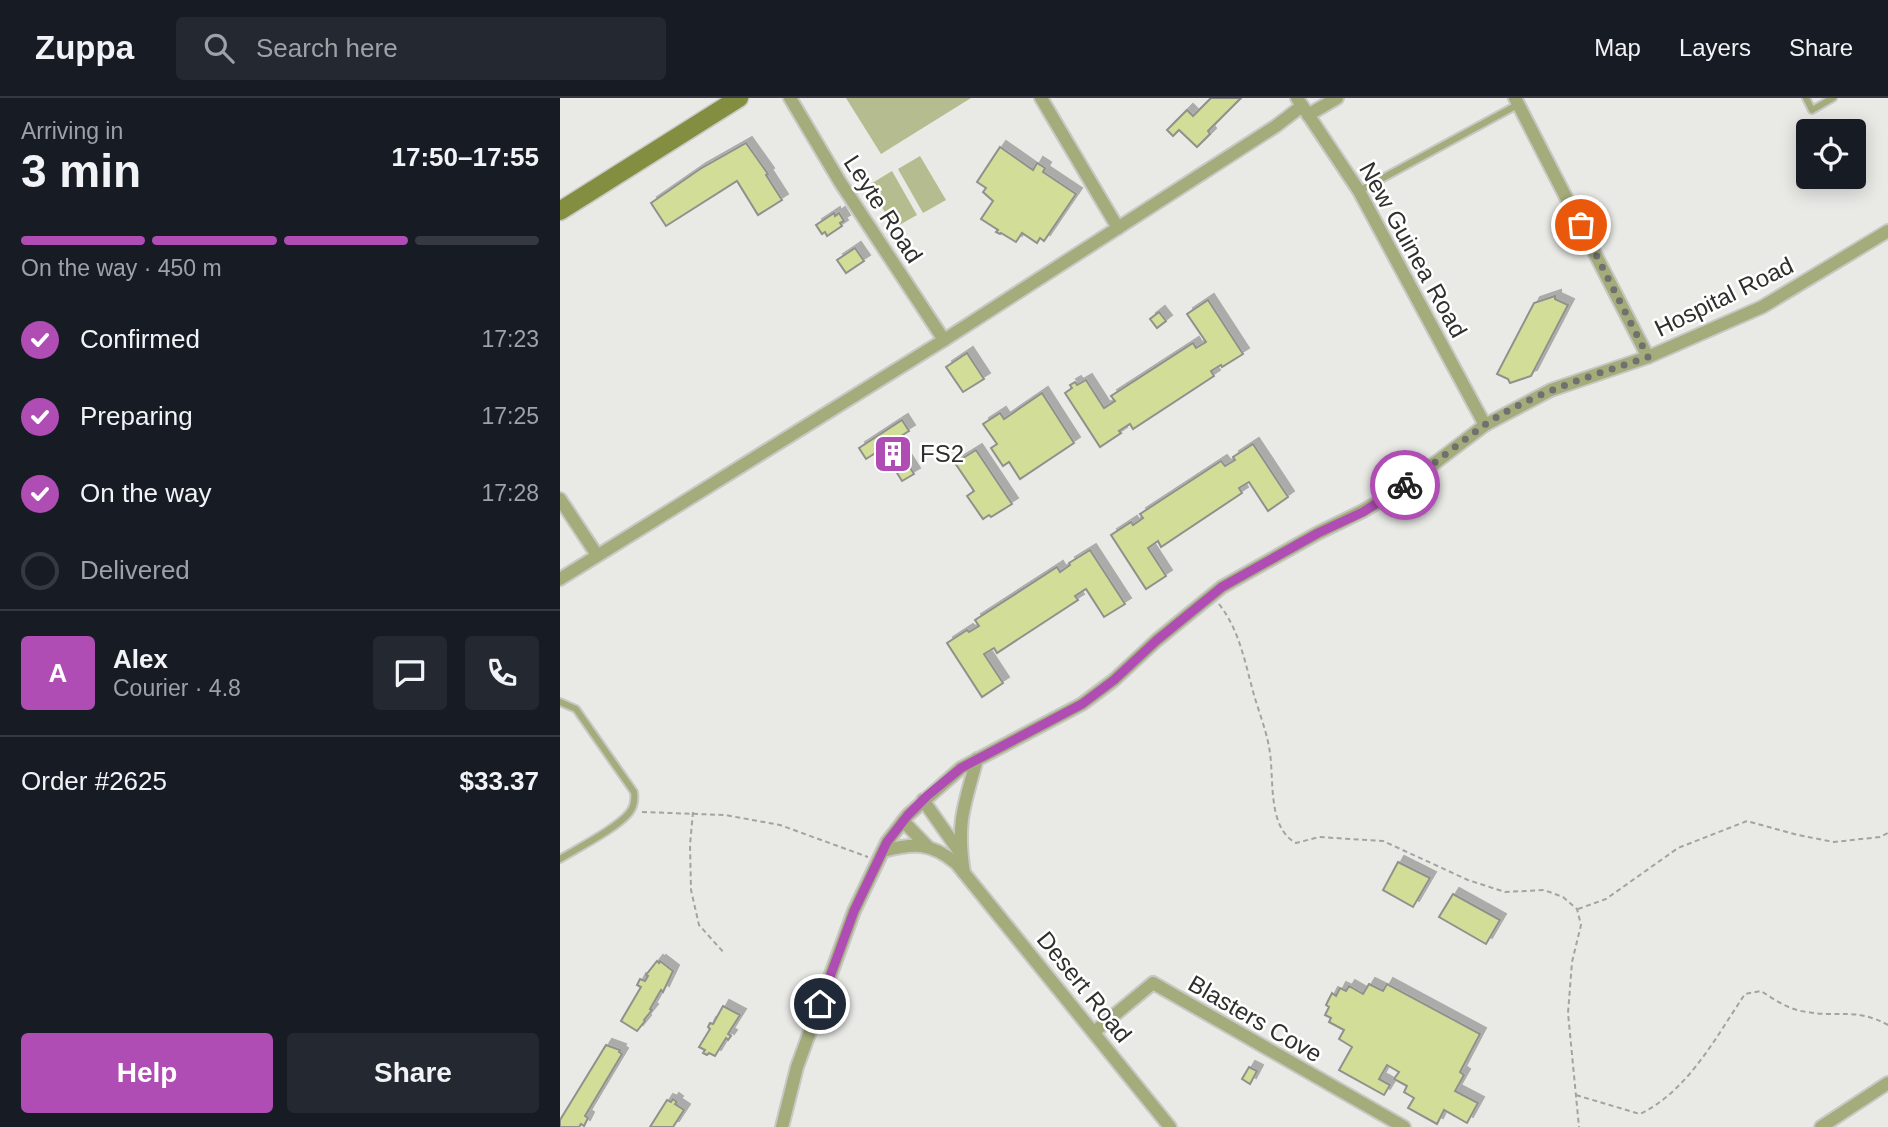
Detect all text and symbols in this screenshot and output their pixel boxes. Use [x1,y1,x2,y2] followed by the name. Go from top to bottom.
[176,17,666,80] search box
[35,29,134,66] text: Zuppa
[200,29,238,67] icon: search
[256,33,398,63] text: Search here
[1594,34,1641,61] text: Map
[1679,34,1751,61] text: Layers
[1789,34,1853,61] text: Share
[21,118,123,144] text: Arriving in
[1796,119,1866,189] map controls
[1796,119,1866,189] button: locate
[392,142,539,172] text: 17:50–17:55
[21,145,141,197] text: 3 min
[839,150,928,268] street label: Leyte Road
[1354,157,1473,342] street label: New Guinea Road
[1551,195,1611,255] pin
[1562,206,1600,244] icon: bag
[1650,251,1797,342] street label: Hospital Road
[21,255,222,281] text: On the way · 450 m
[21,321,59,359] icon: check
[80,324,200,354] text: Confirmed
[481,326,539,352] text: 17:23
[21,398,59,436] icon: check
[80,401,193,431] text: Preparing
[481,403,539,429] text: 17:25
[872,433,914,475] building icon: FS2
[920,440,964,467] place label: FS2
[1370,450,1440,520] courier
[1386,466,1424,504] icon: bike
[21,475,59,513] icon: check
[80,478,212,508] text: On the way
[481,480,539,506] text: 17:28
[80,555,190,585] text: Delivered
[373,636,447,710] button: chat
[465,636,539,710] button: phone
[113,644,168,674] text: Alex
[49,658,67,688] text: A
[113,675,241,701] text: Courier · 4.8
[21,766,167,796] text: Order #2625
[459,766,539,796] text: $33.37
[1032,926,1137,1048] street label: Desert Road
[1184,970,1327,1068] street label: Blasters Cove
[790,974,850,1034] pin
[801,985,839,1023] icon: home
[21,1033,273,1113] button: Help
[287,1033,539,1113] button: Share

